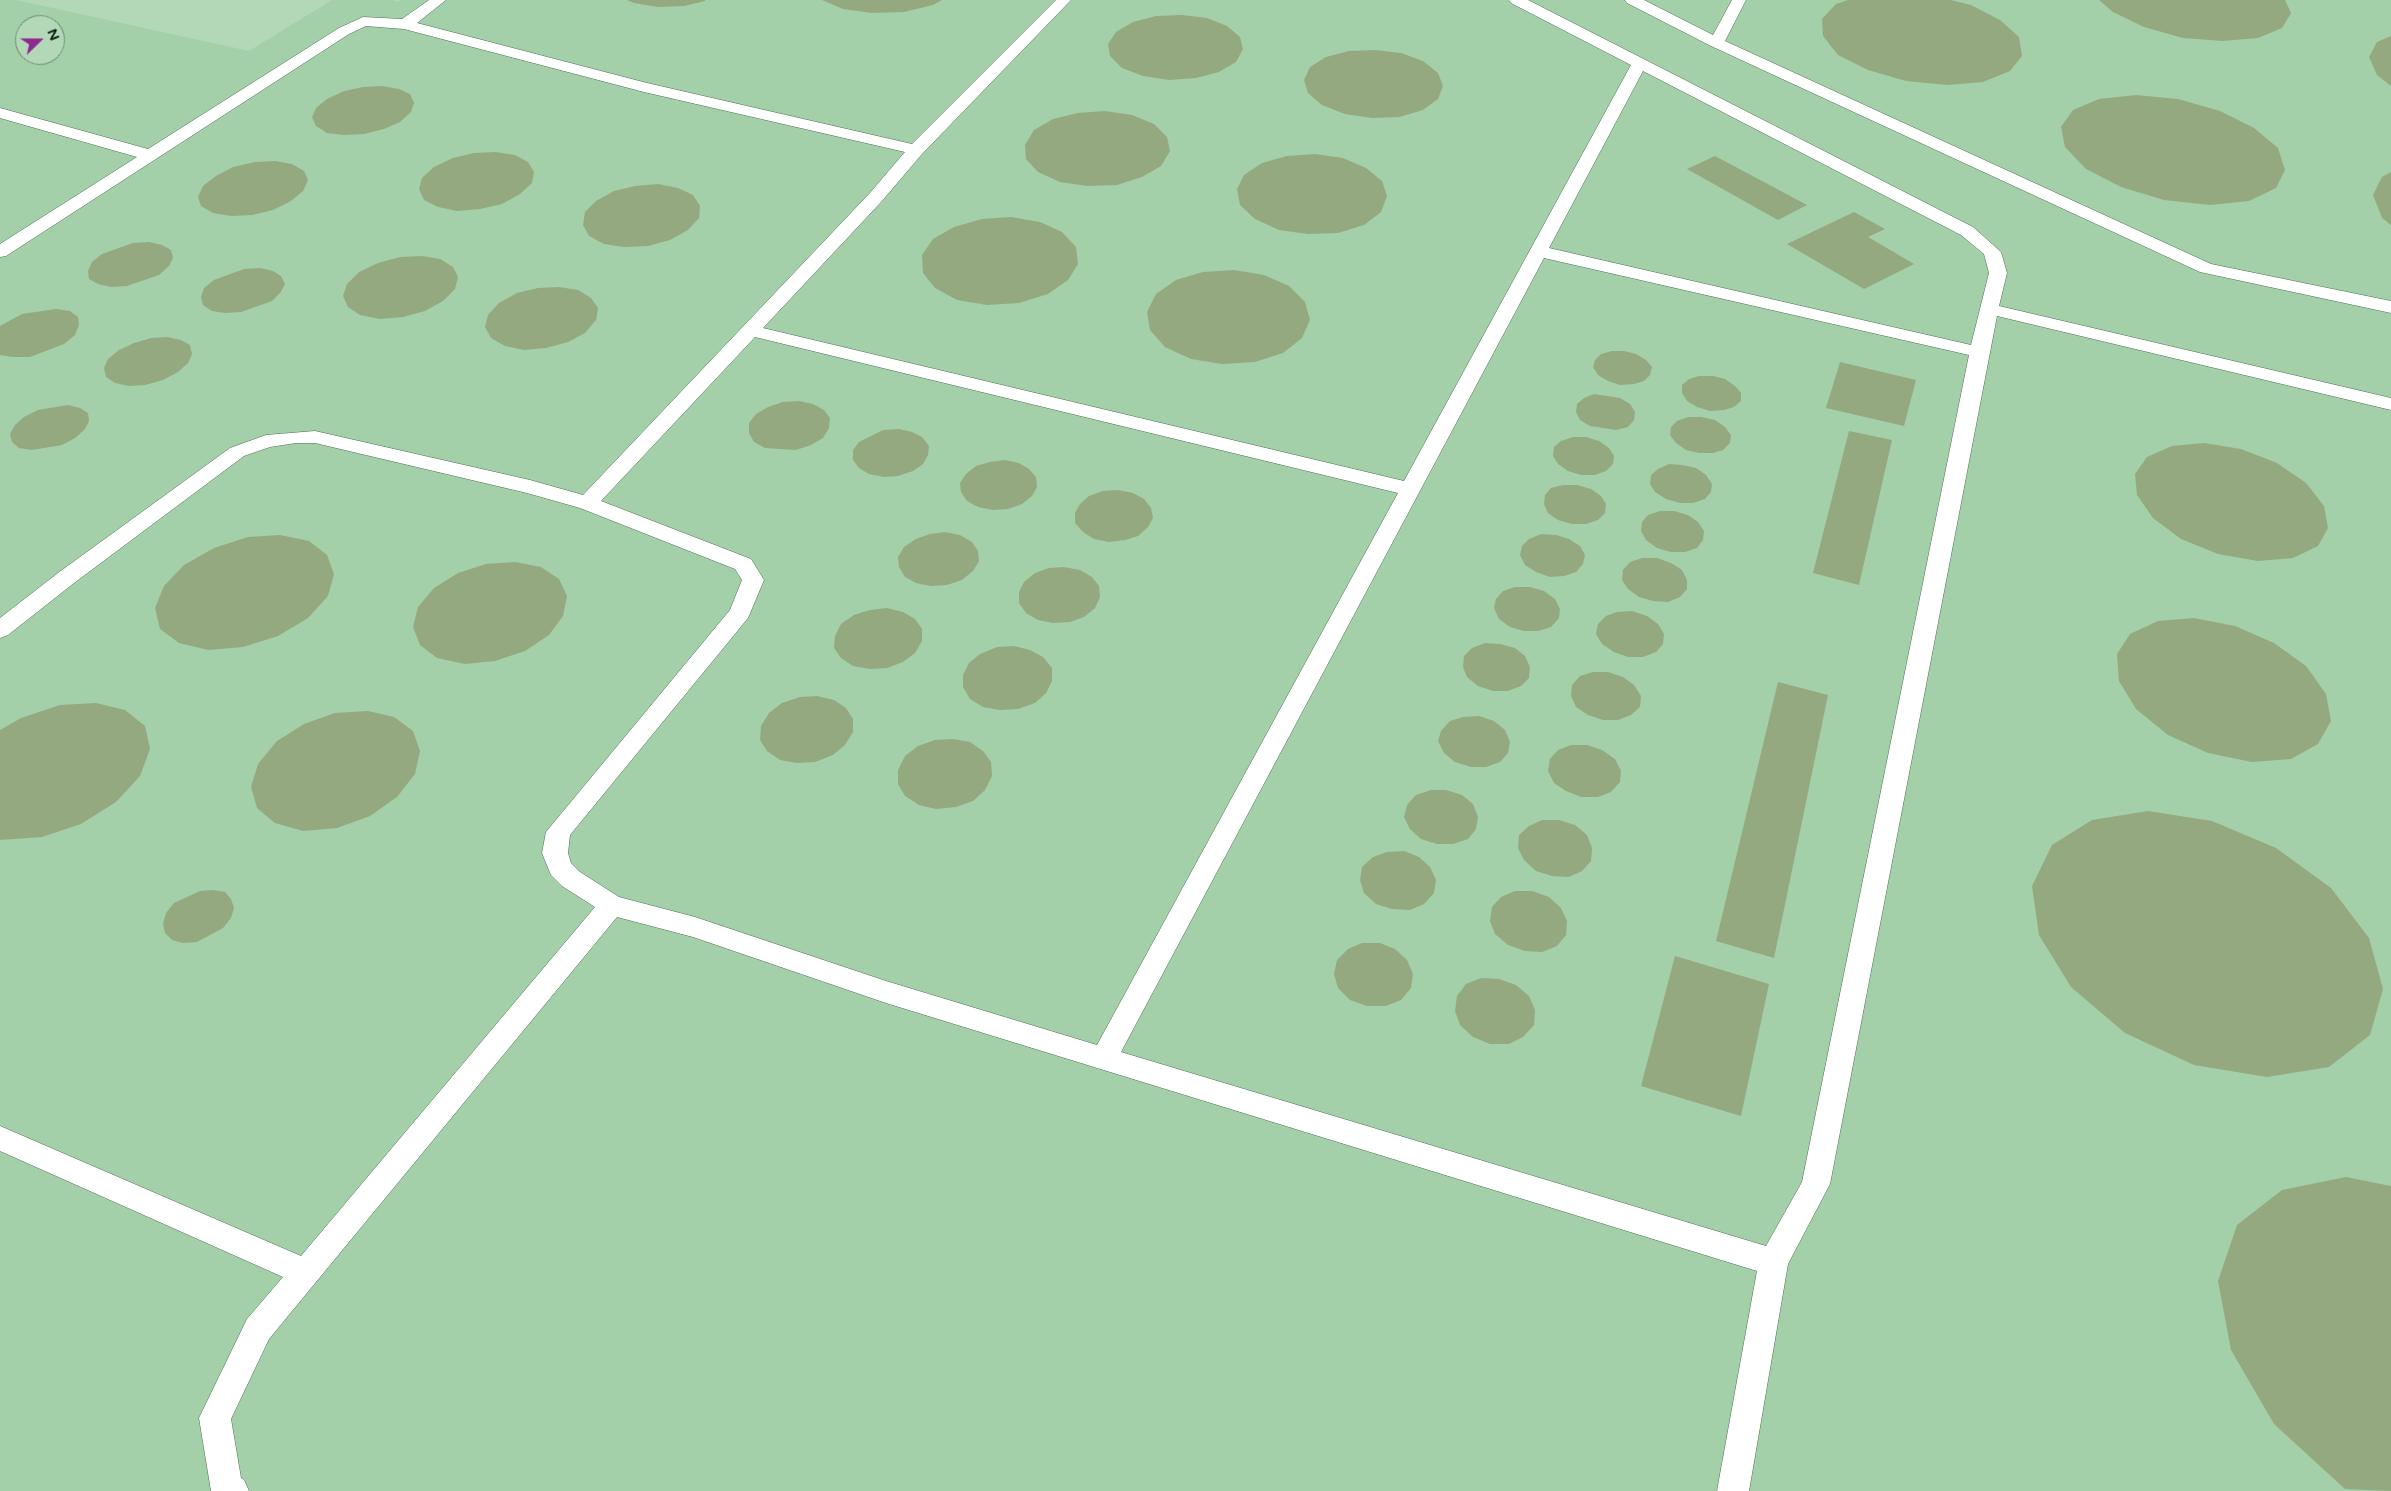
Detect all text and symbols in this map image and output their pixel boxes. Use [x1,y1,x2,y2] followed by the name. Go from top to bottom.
[15,15,65,65] north arrow
[43,26,63,43] text: N

